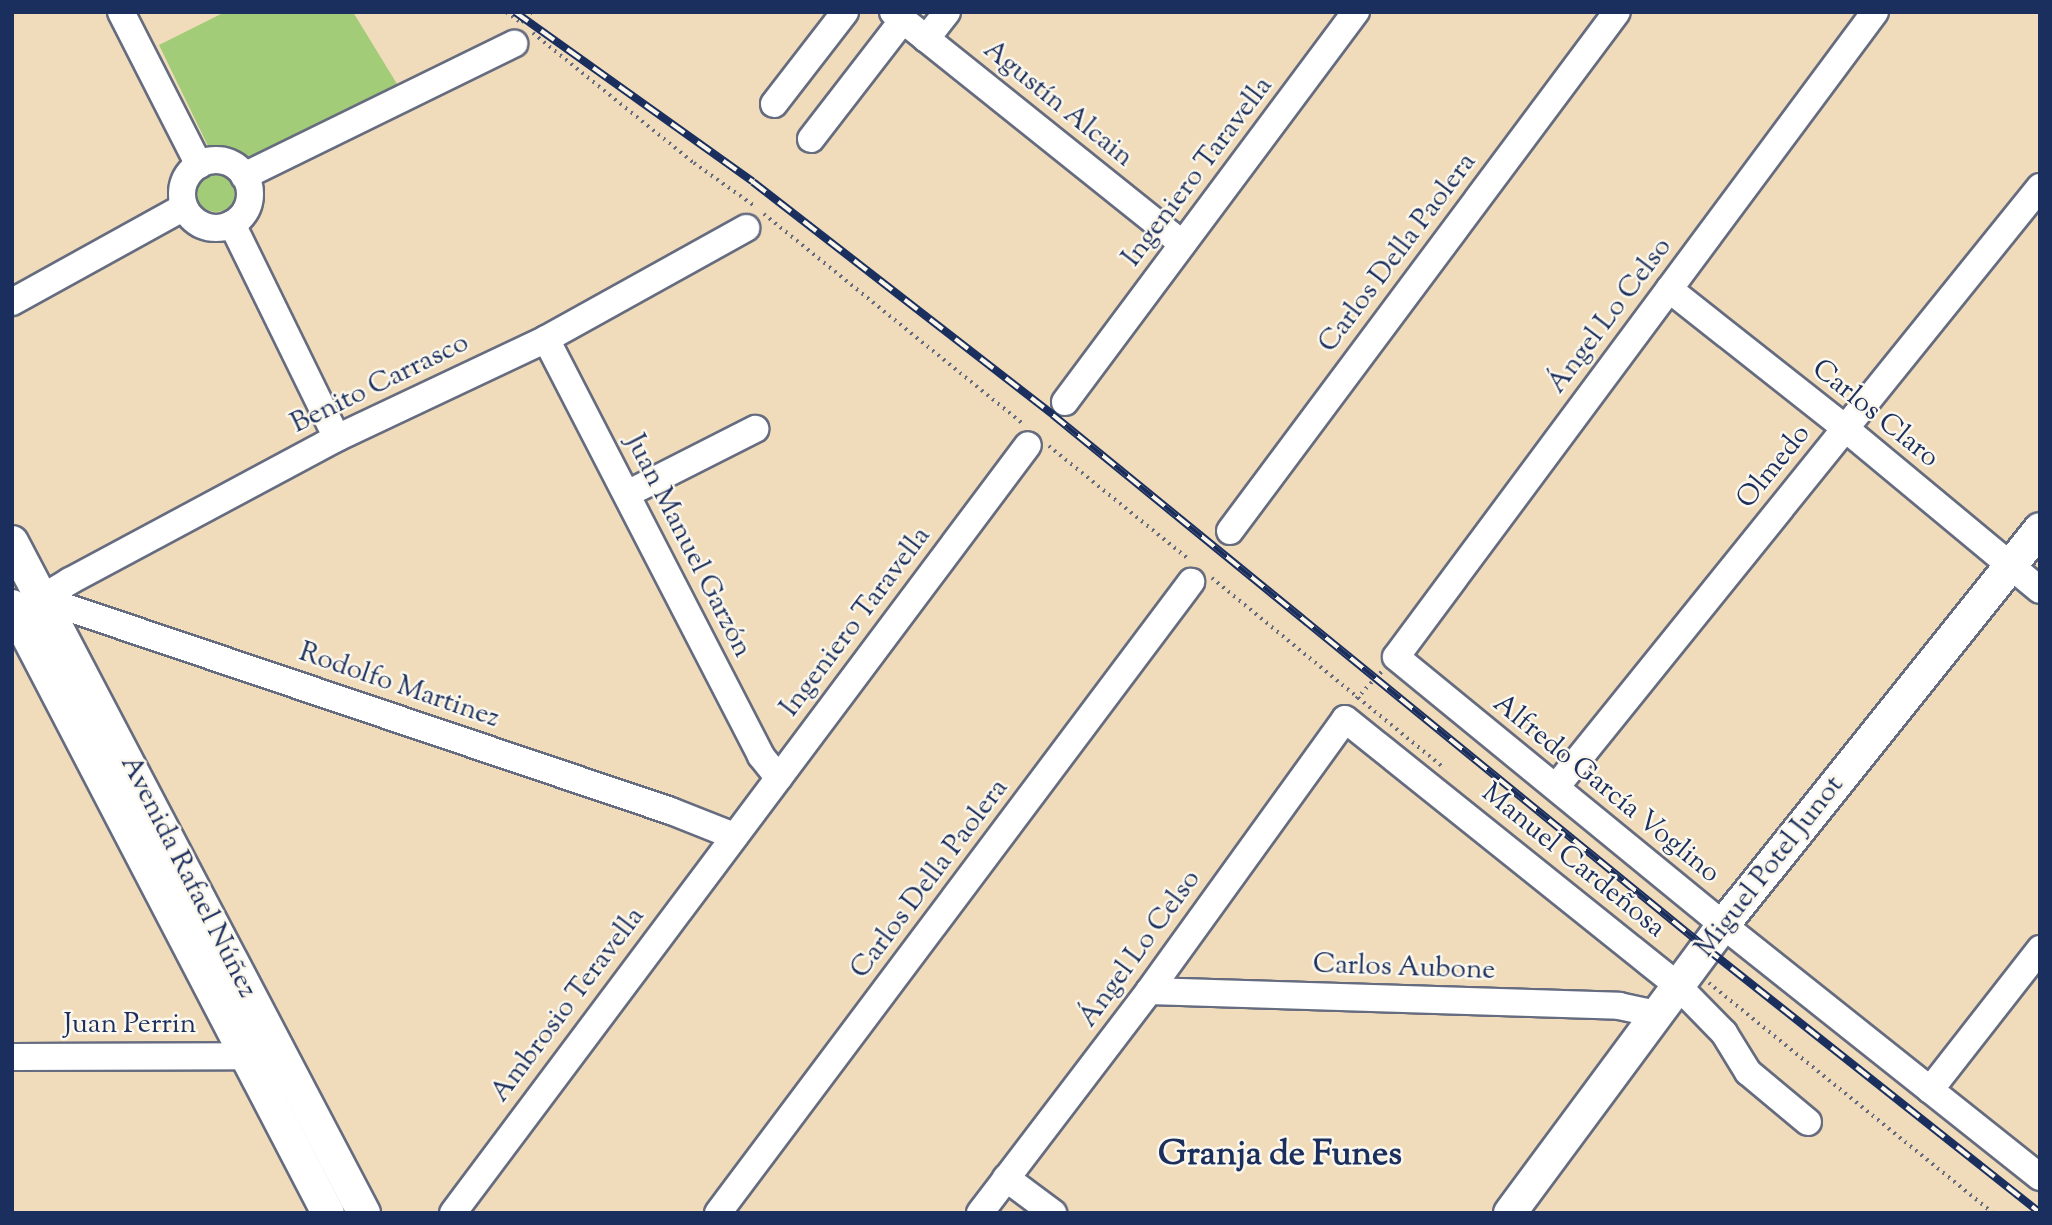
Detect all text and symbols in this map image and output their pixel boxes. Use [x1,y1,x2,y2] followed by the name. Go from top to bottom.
[976,33,1140,175] street label: Agustín Alcain
[1116,70,1280,274] street label: Ingeniero Taravella
[1312,146,1484,360] street label: Carlos Della Paolera
[1541,232,1679,400] street label: Ángel Lo Celso
[286,326,474,442] street label: Benito Carrasco
[1805,353,1945,475] street label: Carlos Claro
[1730,418,1818,516] street label: Olmedo
[617,429,759,663] street label: Juan Manuel Garzón
[774,520,938,724] street label: Ingeniero Taravella
[294,636,504,736] street label: Rodolfo Martinez
[1486,687,1726,891] street label: Alfredo García Voglino
[112,750,264,1004] street label: Avenida Rafael Núñez
[1689,769,1851,965] street label: Miguel Potel Junot
[844,772,1016,986] street label: Carlos Della Paolera
[1474,777,1672,945] street label: Manuel Cardeñosa
[1072,864,1208,1034] street label: Ángel Lo Celso
[484,901,652,1109] street label: Ambrosio Teravella
[1312,948,1496,988] street label: Carlos Aubone
[64,1008,196,1042] street label: Juan Perrin
[1158,1135,1402,1177] district label: Granja de Funes

